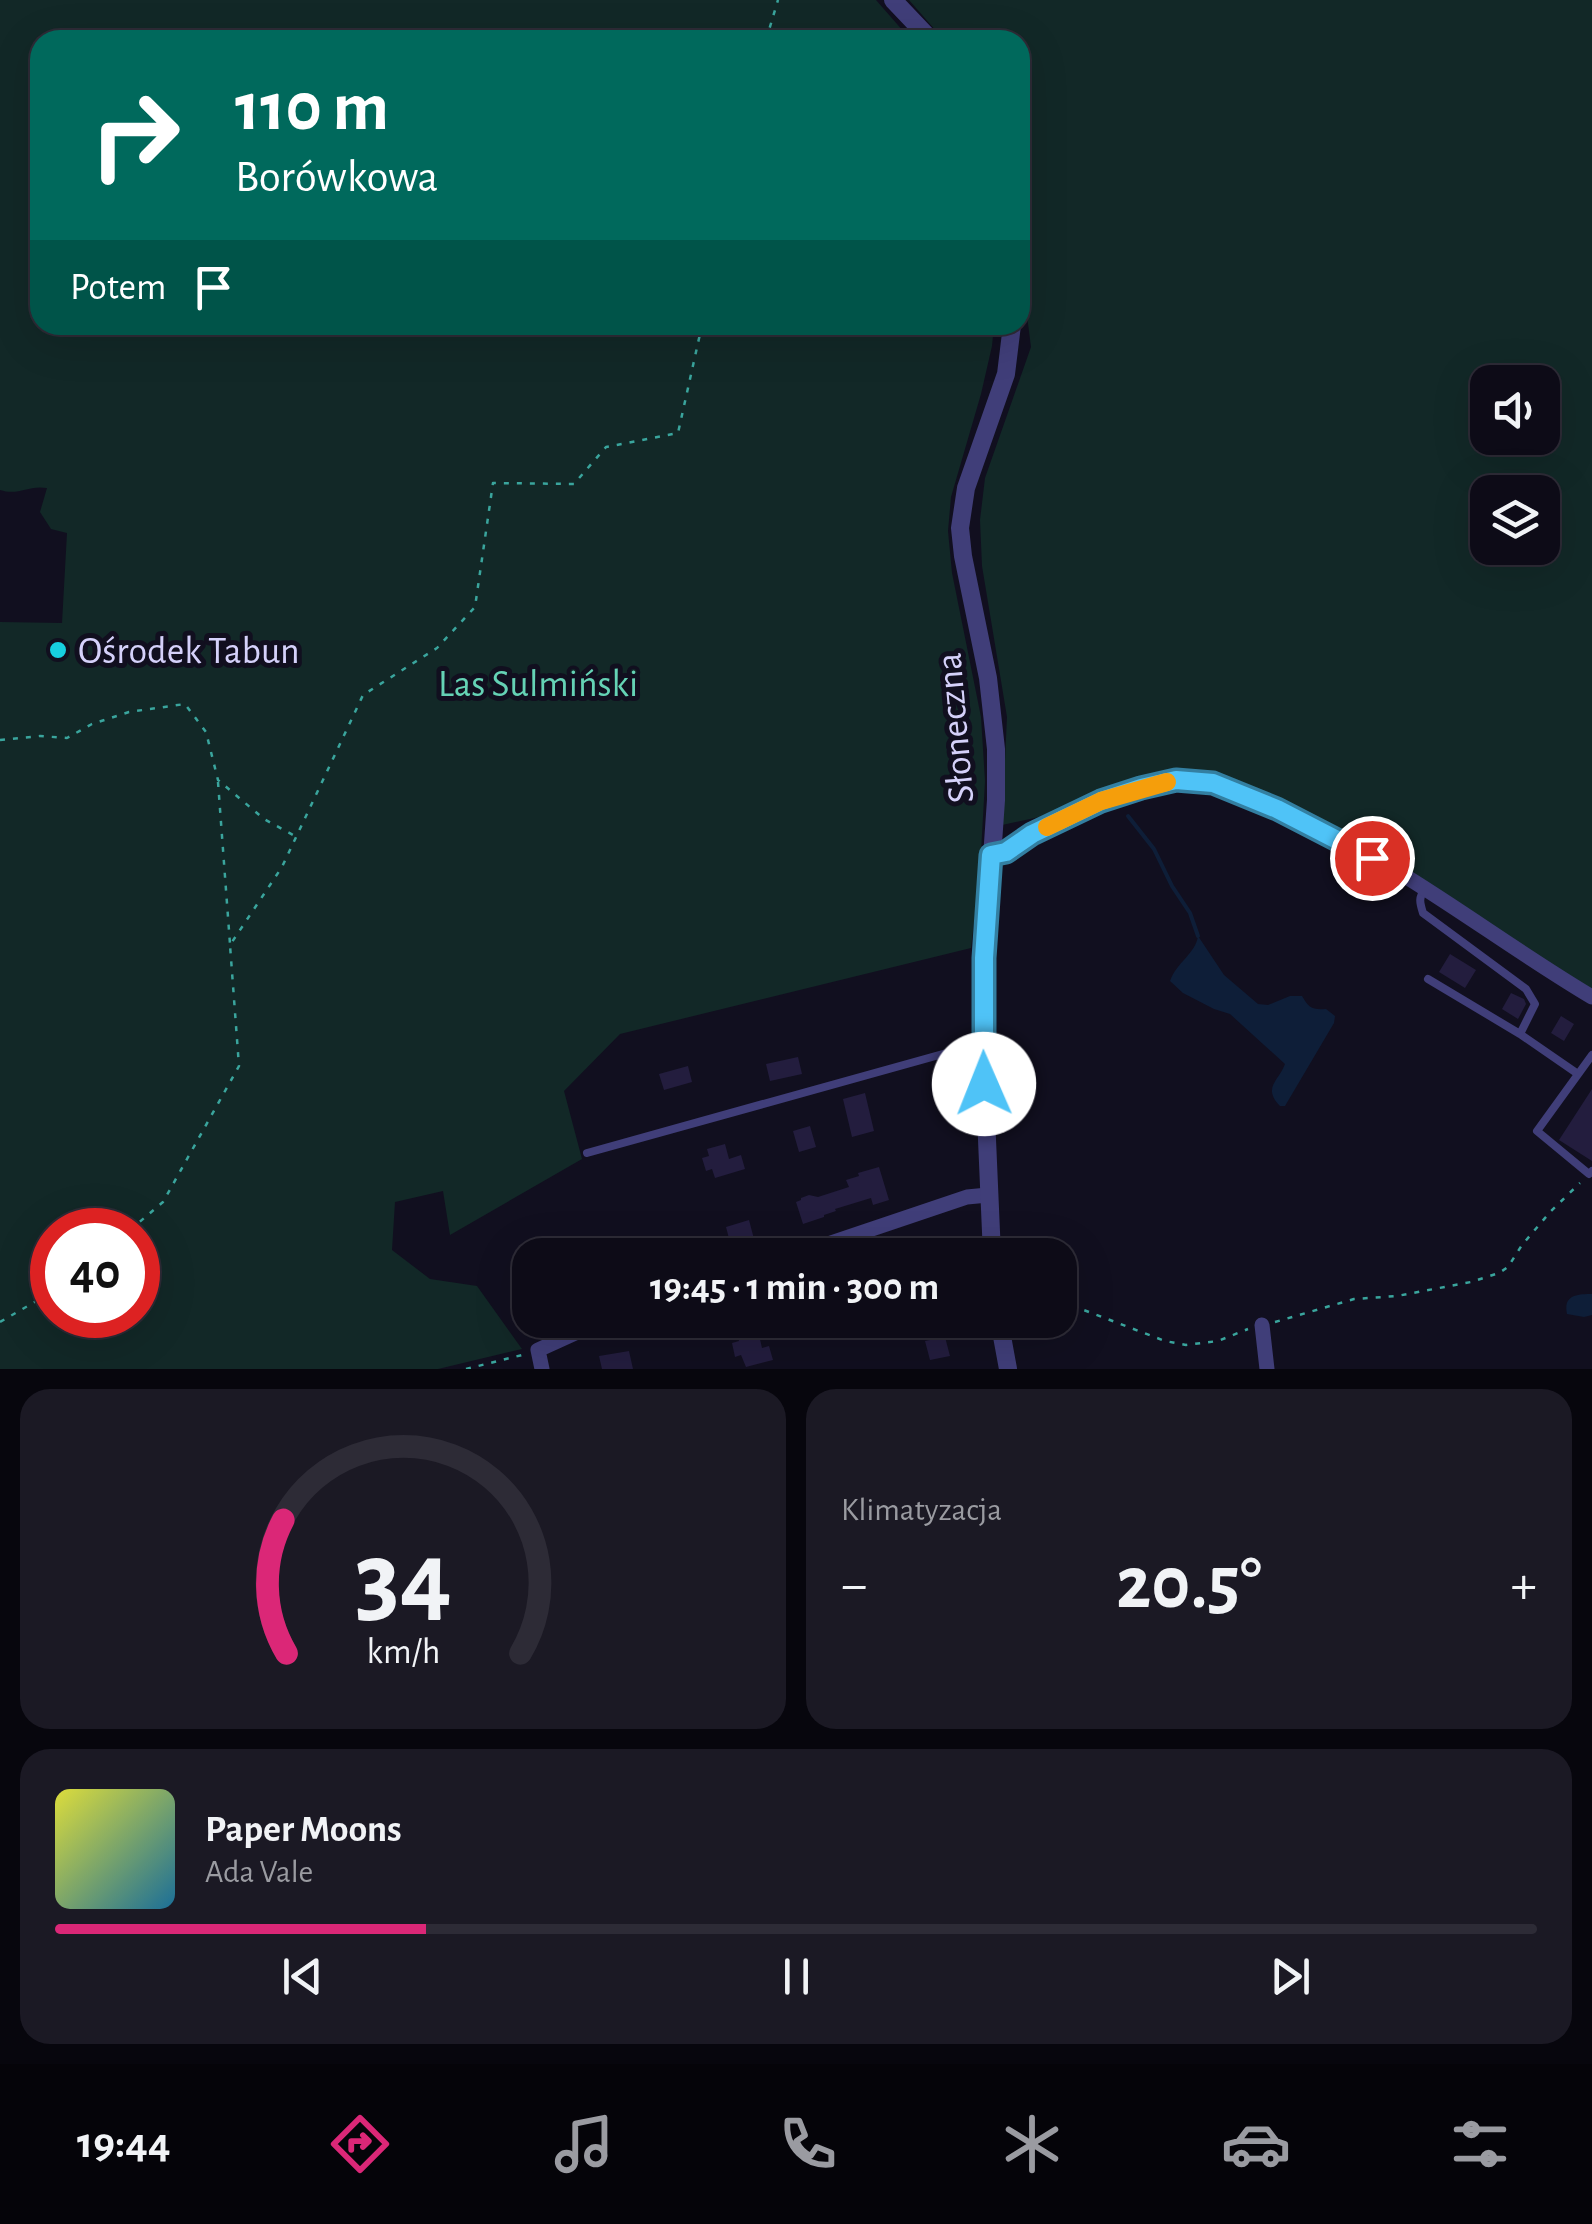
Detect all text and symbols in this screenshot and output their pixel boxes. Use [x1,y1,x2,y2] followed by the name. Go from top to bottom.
[70,70,200,200] icon: right
[235,73,389,143] text: 110 m
[235,155,438,200] text: Borówkowa
[186,260,241,315] icon: arrive
[70,269,166,307] text: Potem
[1470,365,1560,565] map controls
[1470,365,1560,455] button: sound
[1470,475,1560,565] button: layers
[78,633,300,671] place label: Ośrodek Tabun
[47,639,69,661] marker: Ośrodek Tabun
[930,651,981,805] street label: Słoneczna
[438,666,638,704] park label: Las Sulmiński
[1330,816,1415,901] pin
[1345,831,1400,886] icon: arrive
[932,1032,1036,1136] position arrow
[30,1208,160,1338] speed limit sign: 40
[650,1269,939,1307] text: 19:45 · 1 min · 300 m
[841,1494,1002,1526] text: Klimatyzacja
[354,1528,452,1632] text: 34
[1116,1547,1262,1622] text: 20.5°
[841,1558,867,1613] text: −
[1511,1558,1537,1613] text: +
[366,1634,440,1670] text: km/h
[205,1811,402,1849] text: Paper Moons
[205,1856,313,1888] text: Ada Vale
[275,1949,330,2004] icon: previous
[769,1949,824,2004] icon: pause
[1263,1949,1318,2004] icon: next
[325,2109,395,2179] icon: directions
[549,2109,619,2179] icon: music
[773,2109,843,2179] icon: phone
[997,2109,1067,2179] icon: climate
[1221,2109,1291,2179] icon: car
[1445,2109,1515,2179] icon: filters
[77,2121,171,2166] text: 19:44

